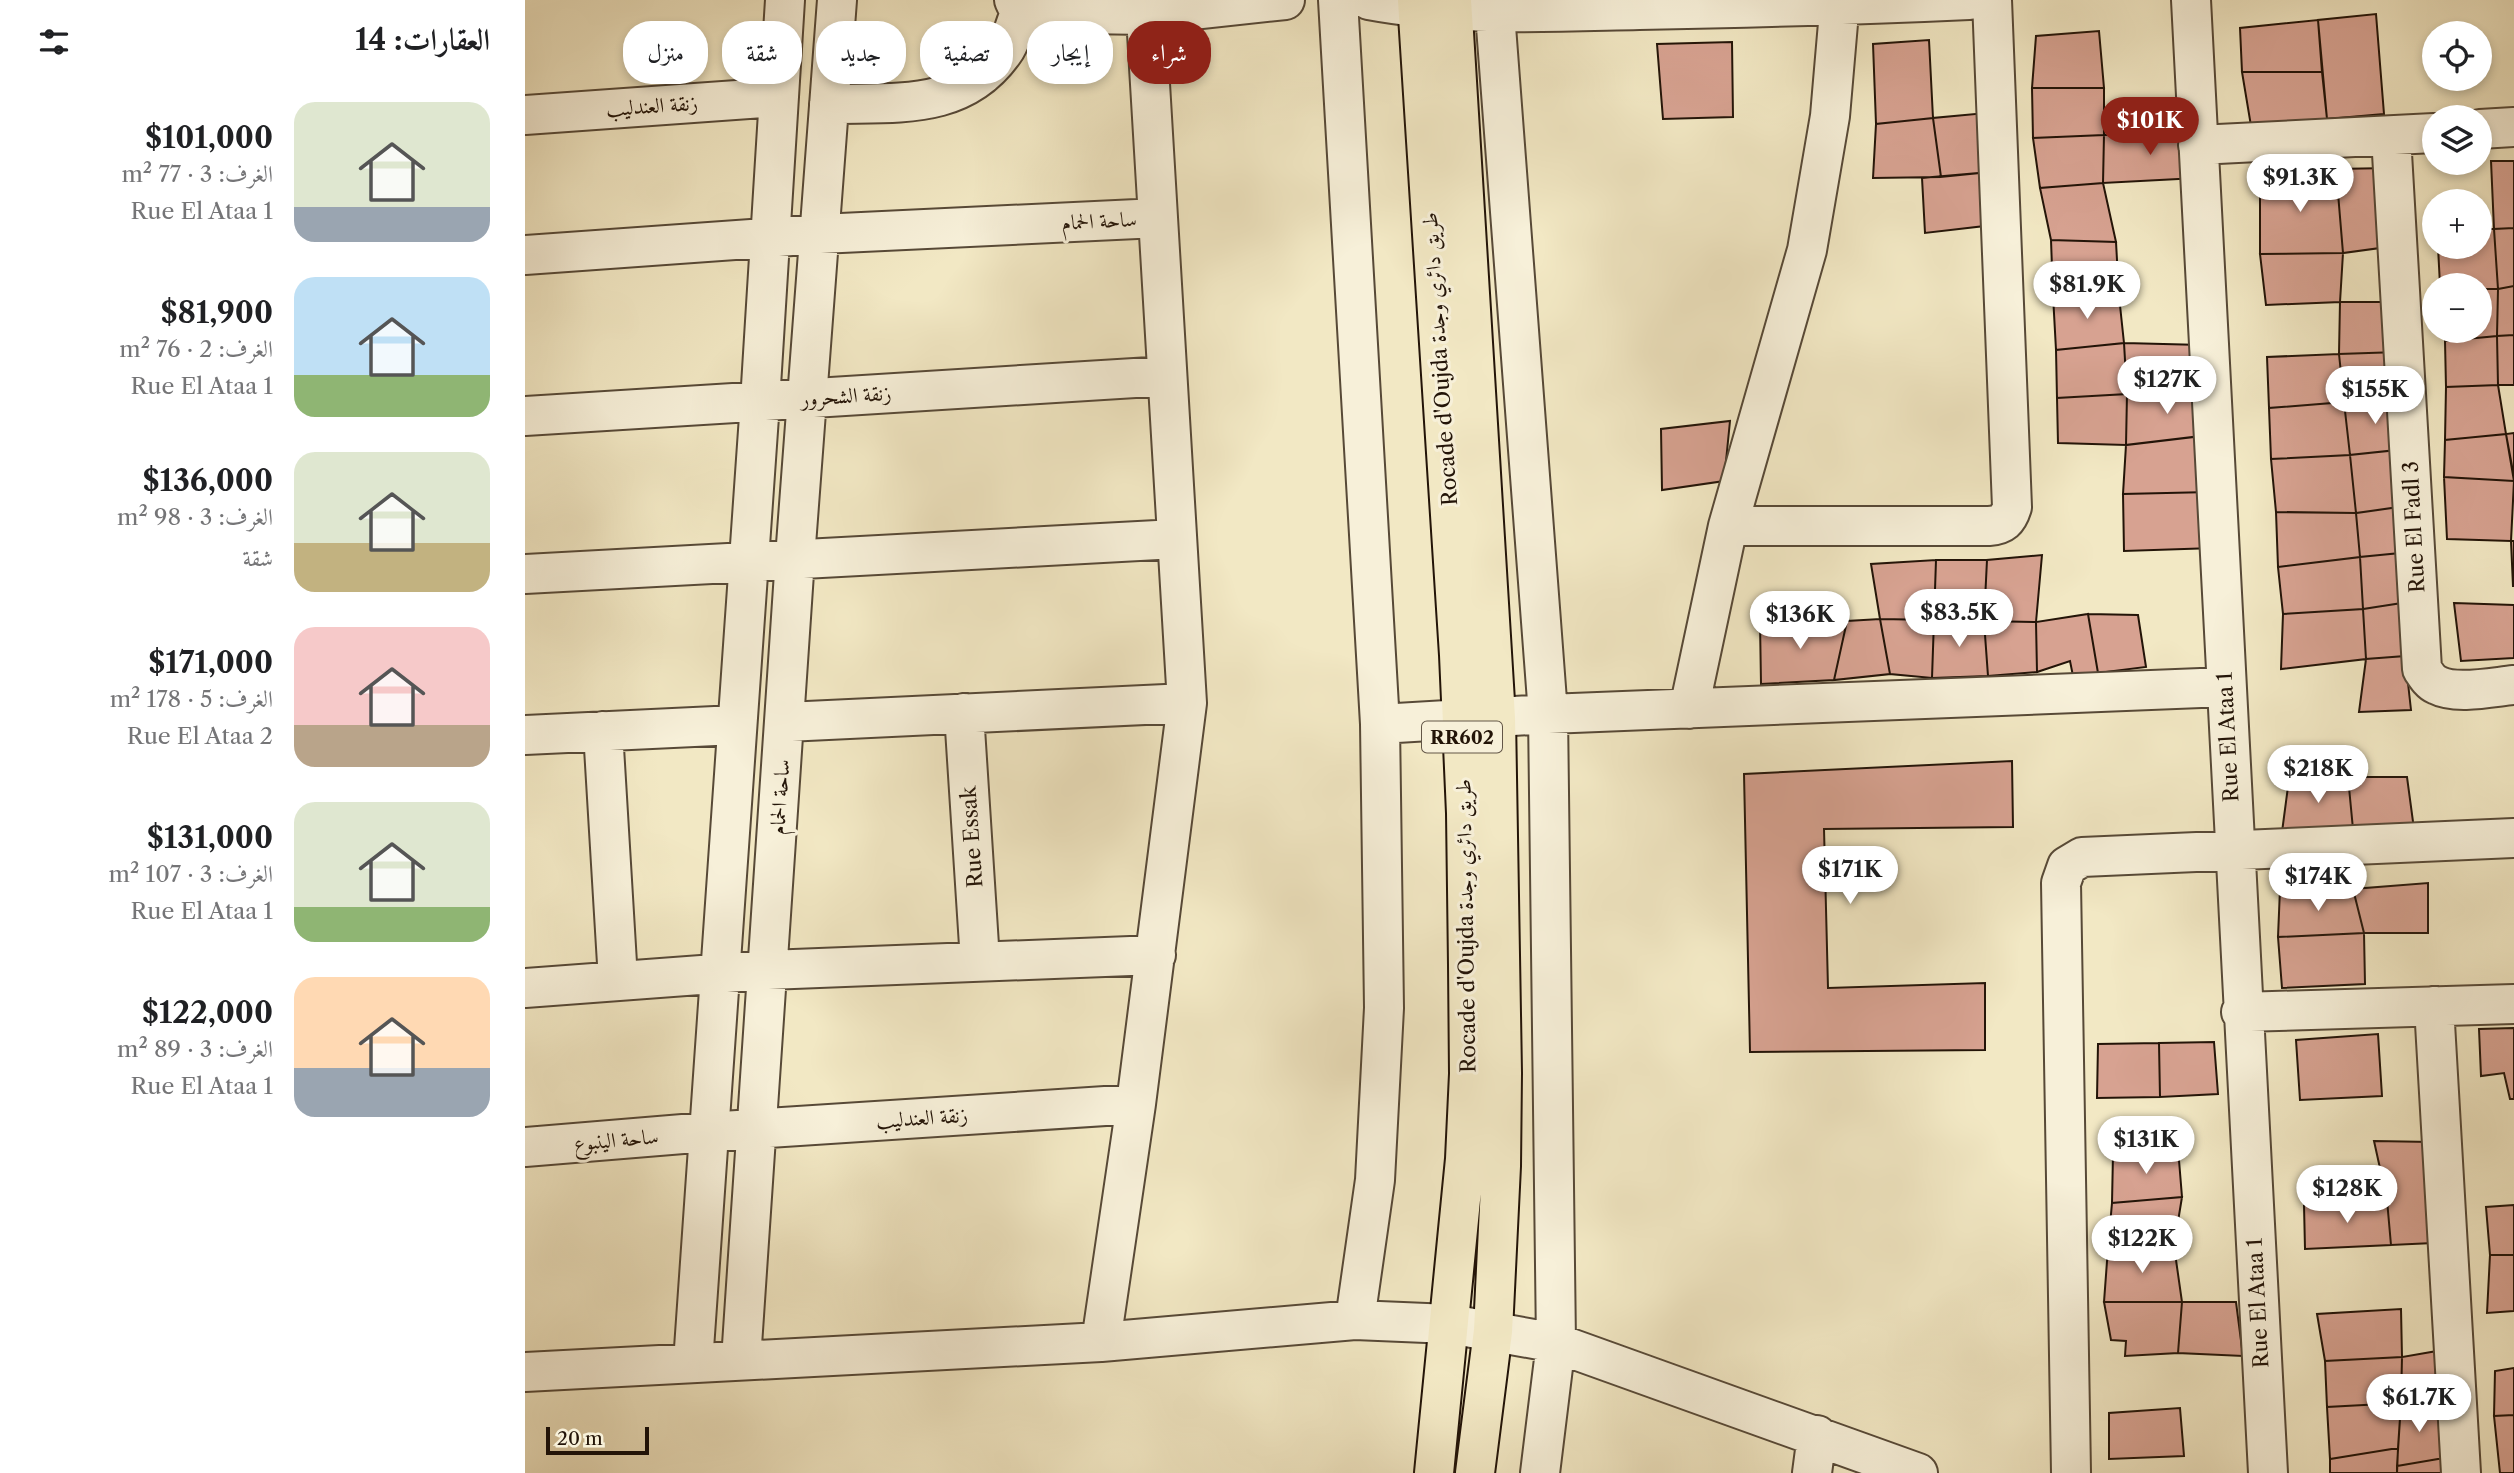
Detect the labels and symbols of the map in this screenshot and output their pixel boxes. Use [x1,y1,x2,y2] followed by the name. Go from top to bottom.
[605,90,699,123] street label: زنقة العندليب
[2101,97,2199,157] pin: $101K
[2243,154,2357,214] pin: $91.3K
[1061,206,1138,241] street label: ساحة الحمام
[1417,211,1466,507] street label: Rocade d'Oujda طريق دائري وجدة
[2030,262,2144,321] pin: $81.9K
[2118,356,2216,416] pin: $127K
[2326,366,2424,426] pin: $155K
[798,380,892,412] street label: زنقة الشحرور
[2398,460,2429,594] street label: Rue El Fadl 3
[1902,590,2016,649] pin: $83.5K
[1751,592,1849,651] pin: $136K
[2212,671,2243,803] street label: Rue El Ataa 1
[1422,722,1502,752] road number: RR602
[2269,746,2367,805] pin: $218K
[764,758,801,836] street label: ساحة الحمام
[1450,779,1485,1073] street label: Rocade d'Oujda طريق دائري وجدة
[955,785,988,889] street label: Rue Essak
[1801,846,1899,906] pin: $171K
[2269,853,2367,913] pin: $174K
[875,1102,969,1135] street label: زنقة العندليب
[2097,1116,2195,1176] pin: $131K
[572,1123,660,1162] street label: ساحة الينبوع
[2298,1166,2396,1225] pin: $128K
[2093,1216,2191,1275] pin: $122K
[2242,1237,2273,1369] street label: Rue El Ataa 1
[2362,1374,2476,1434] pin: $61.7K
[546,1424,649,1456] scale bar

